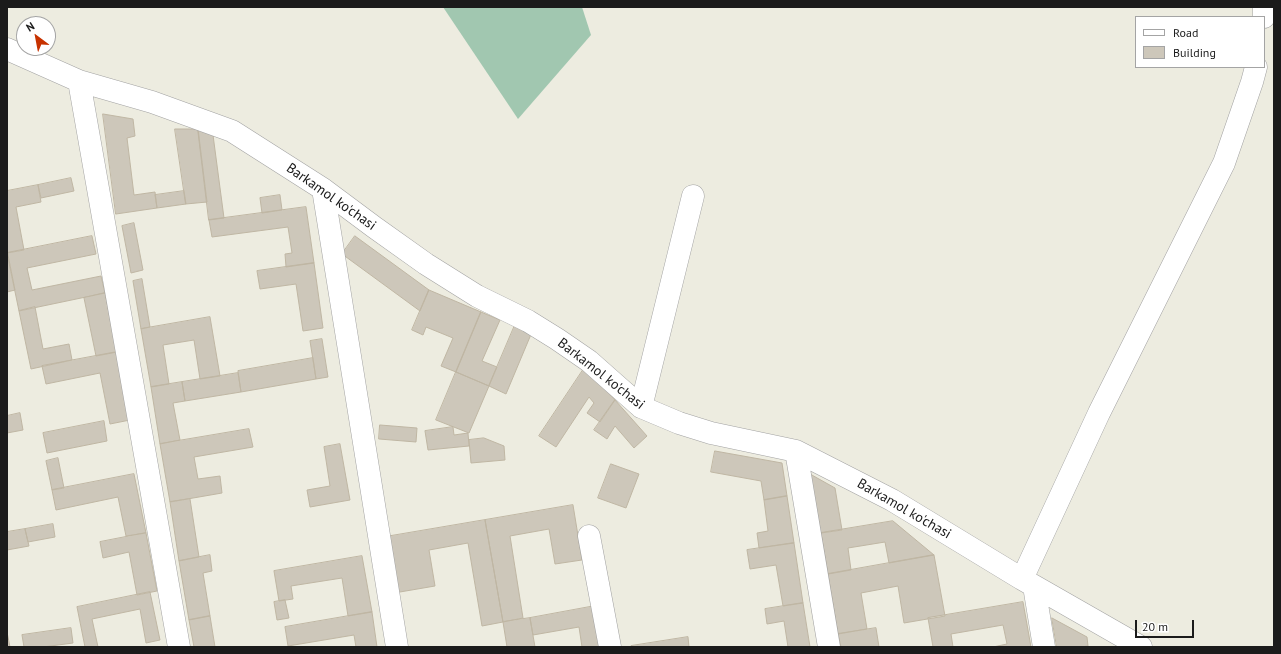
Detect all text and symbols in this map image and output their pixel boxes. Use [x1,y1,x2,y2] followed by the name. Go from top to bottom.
[16,16,56,56] north arrow
[1135,16,1265,68] legend
[23,19,37,35] text: N
[1173,25,1198,40] text: Road
[1173,45,1216,60] text: Building
[283,160,379,234] street label: Barkamol ko'chasi
[554,335,648,413] street label: Barkamol ko'chasi
[854,475,954,543] street label: Barkamol ko'chasi
[1137,612,1196,638] scale bar
[1142,619,1168,634] text: 20 m

